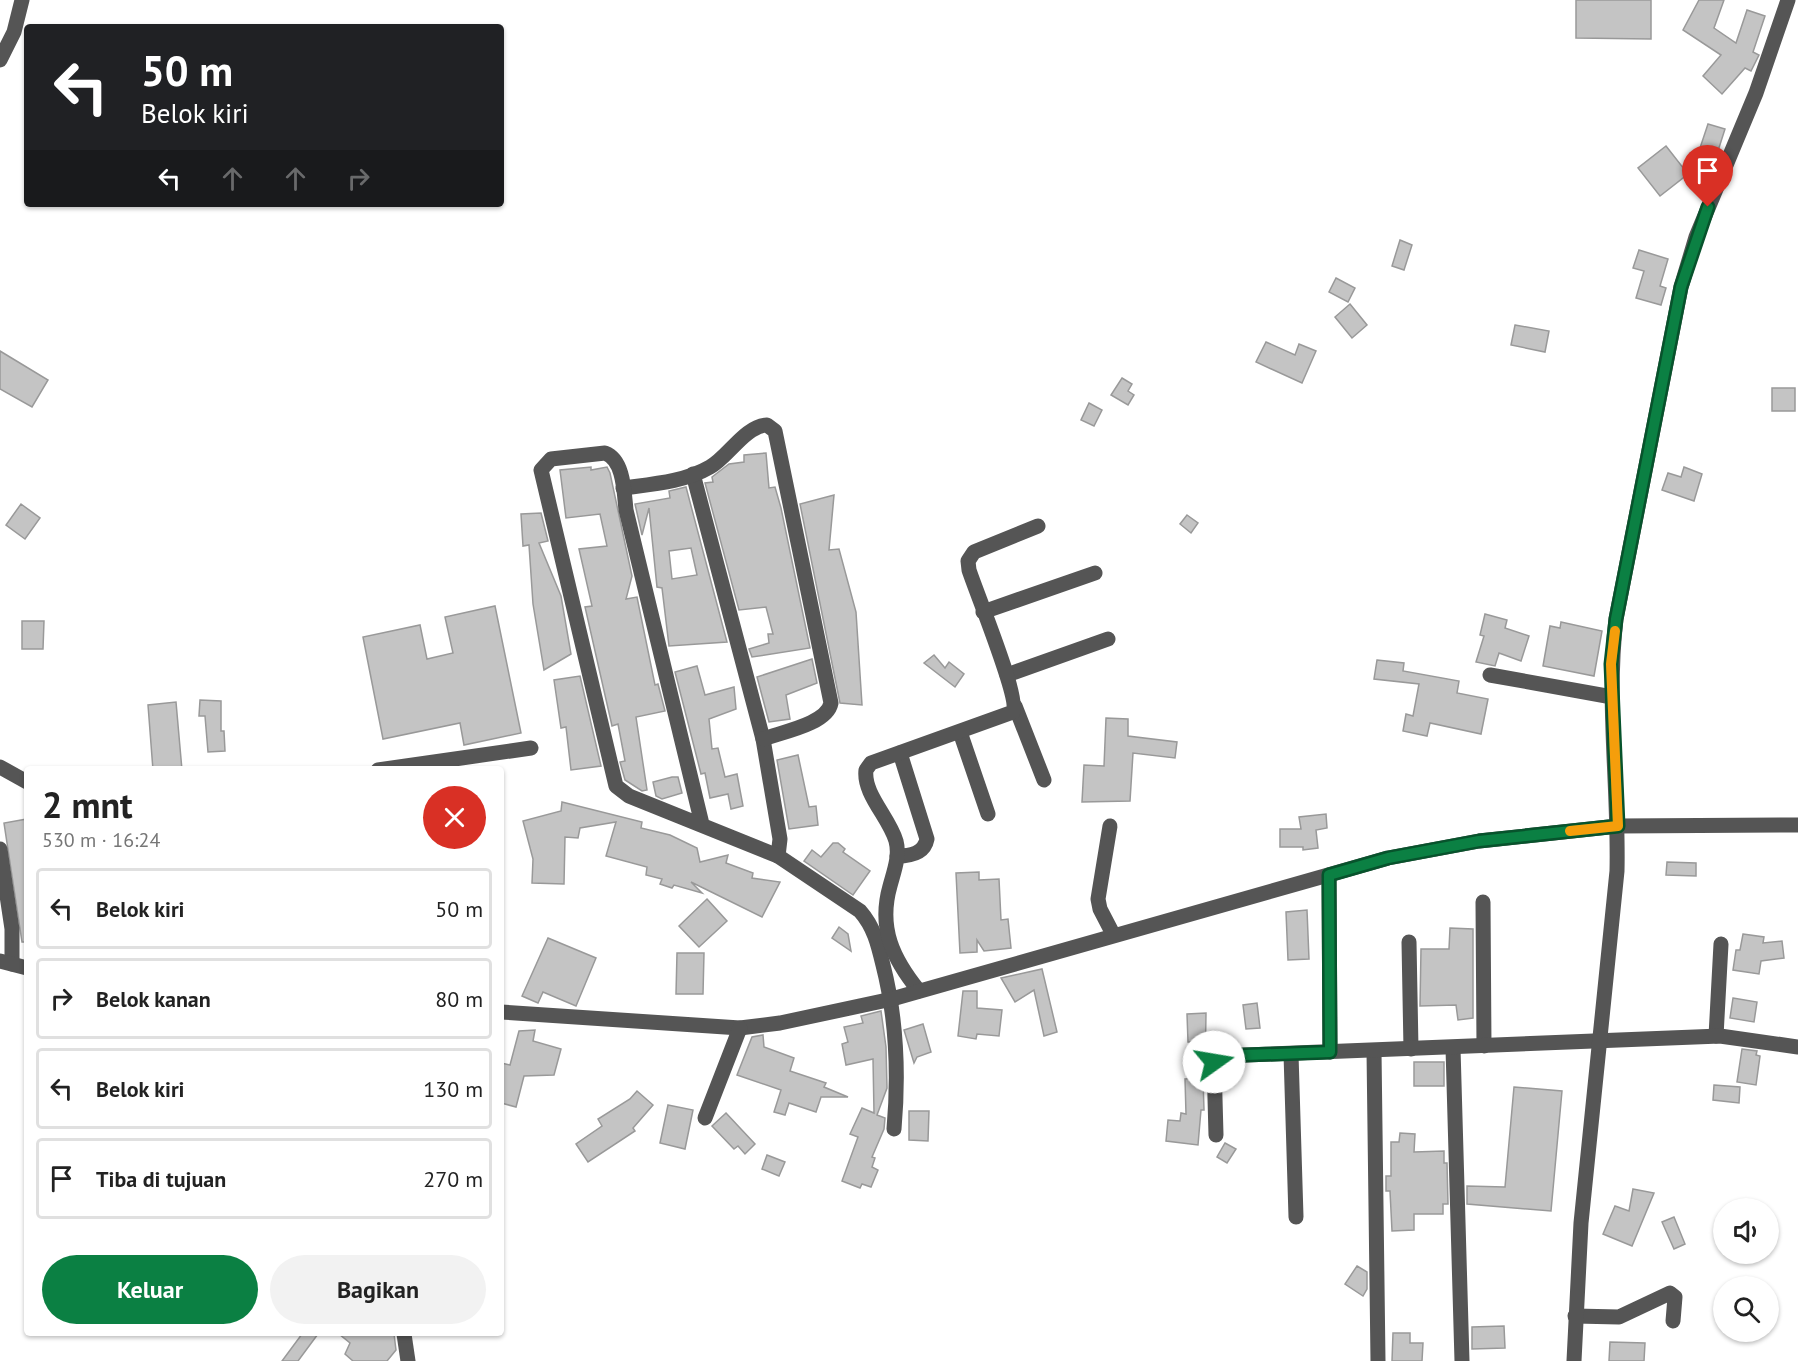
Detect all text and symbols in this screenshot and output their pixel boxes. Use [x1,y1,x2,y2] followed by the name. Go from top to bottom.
[141,43,233,98] text: 50 m
[42,48,120,126] icon: left
[141,96,249,130] text: Belok kiri
[1682,145,1733,207] pin
[1691,154,1724,187] icon: arrive
[153,162,186,195] icon: left
[216,162,249,195] icon: ahead
[279,162,312,195] icon: ahead
[342,162,375,195] icon: right
[42,781,133,828] text: 2 mnt
[423,786,486,849] button: close
[42,827,160,853] text: 530 m · 16:24
[45,892,78,925] icon: left
[96,895,185,923] text: Belok kiri
[435,895,483,923] text: 50 m
[45,982,78,1015] icon: right
[96,985,211,1013] text: Belok kanan
[435,985,483,1013] text: 80 m
[1182,1030,1246,1094] position arrow
[45,1072,78,1105] icon: left
[96,1075,185,1103] text: Belok kiri
[423,1075,483,1103] text: 130 m
[45,1162,78,1195] icon: arrive
[96,1165,226,1193] text: Tiba di tujuan
[423,1165,483,1193] text: 270 m
[1713,1198,1779,1342] map controls
[1713,1198,1779,1264] button: sound
[42,1255,258,1324] button: Keluar
[270,1255,486,1324] button: Bagikan
[1713,1276,1779,1342] button: search

